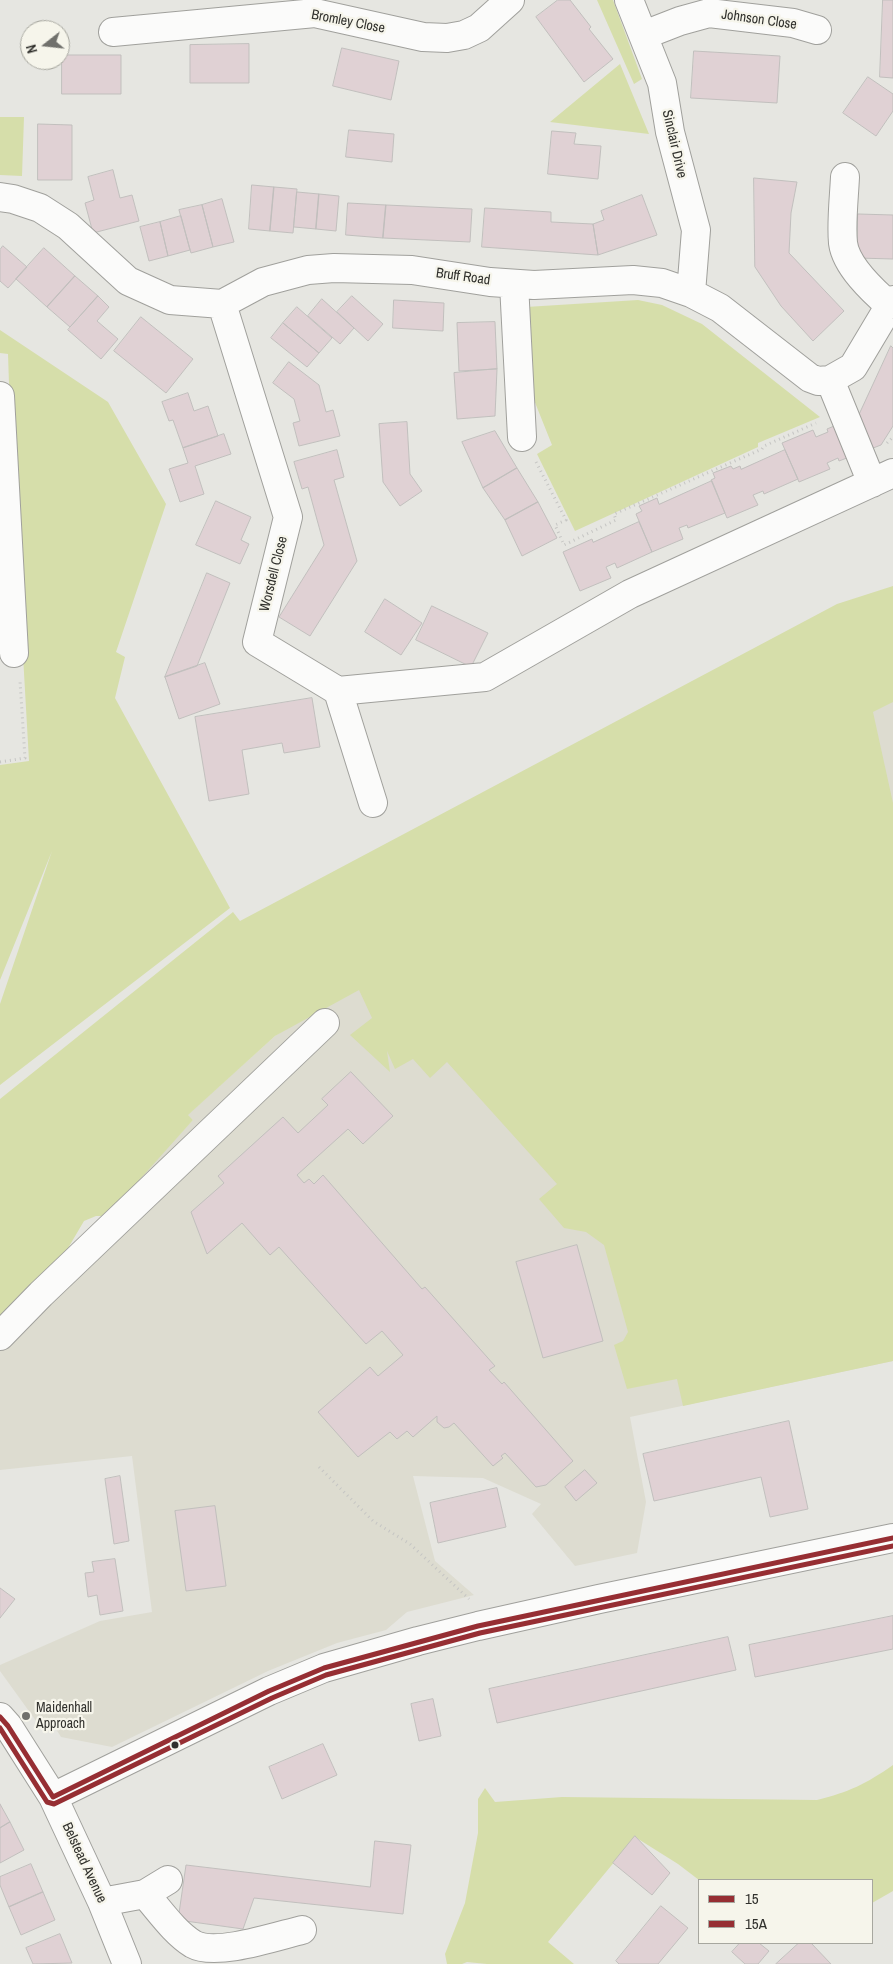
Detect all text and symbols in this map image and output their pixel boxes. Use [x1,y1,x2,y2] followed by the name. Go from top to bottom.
[720,6,798,34] street label: Johnson Close
[310,7,386,37] street label: Bromley Close
[20,20,70,70] north arrow
[22,42,41,55] text: N
[658,108,690,180] street label: Sinclair Drive
[435,265,491,289] street label: Bruff Road
[257,535,291,613] street label: Worsdell Close
[36,1700,92,1732] place label: Maidenhall Approach
[20,1710,32,1722] marker: Maidenhall Approach
[170,1740,180,1750] unlabelled marker
[58,1820,110,1906] street label: Belstead Avenue
[698,1879,873,1944] legend
[745,1888,759,1909] text: 15
[745,1913,767,1934] text: 15A

